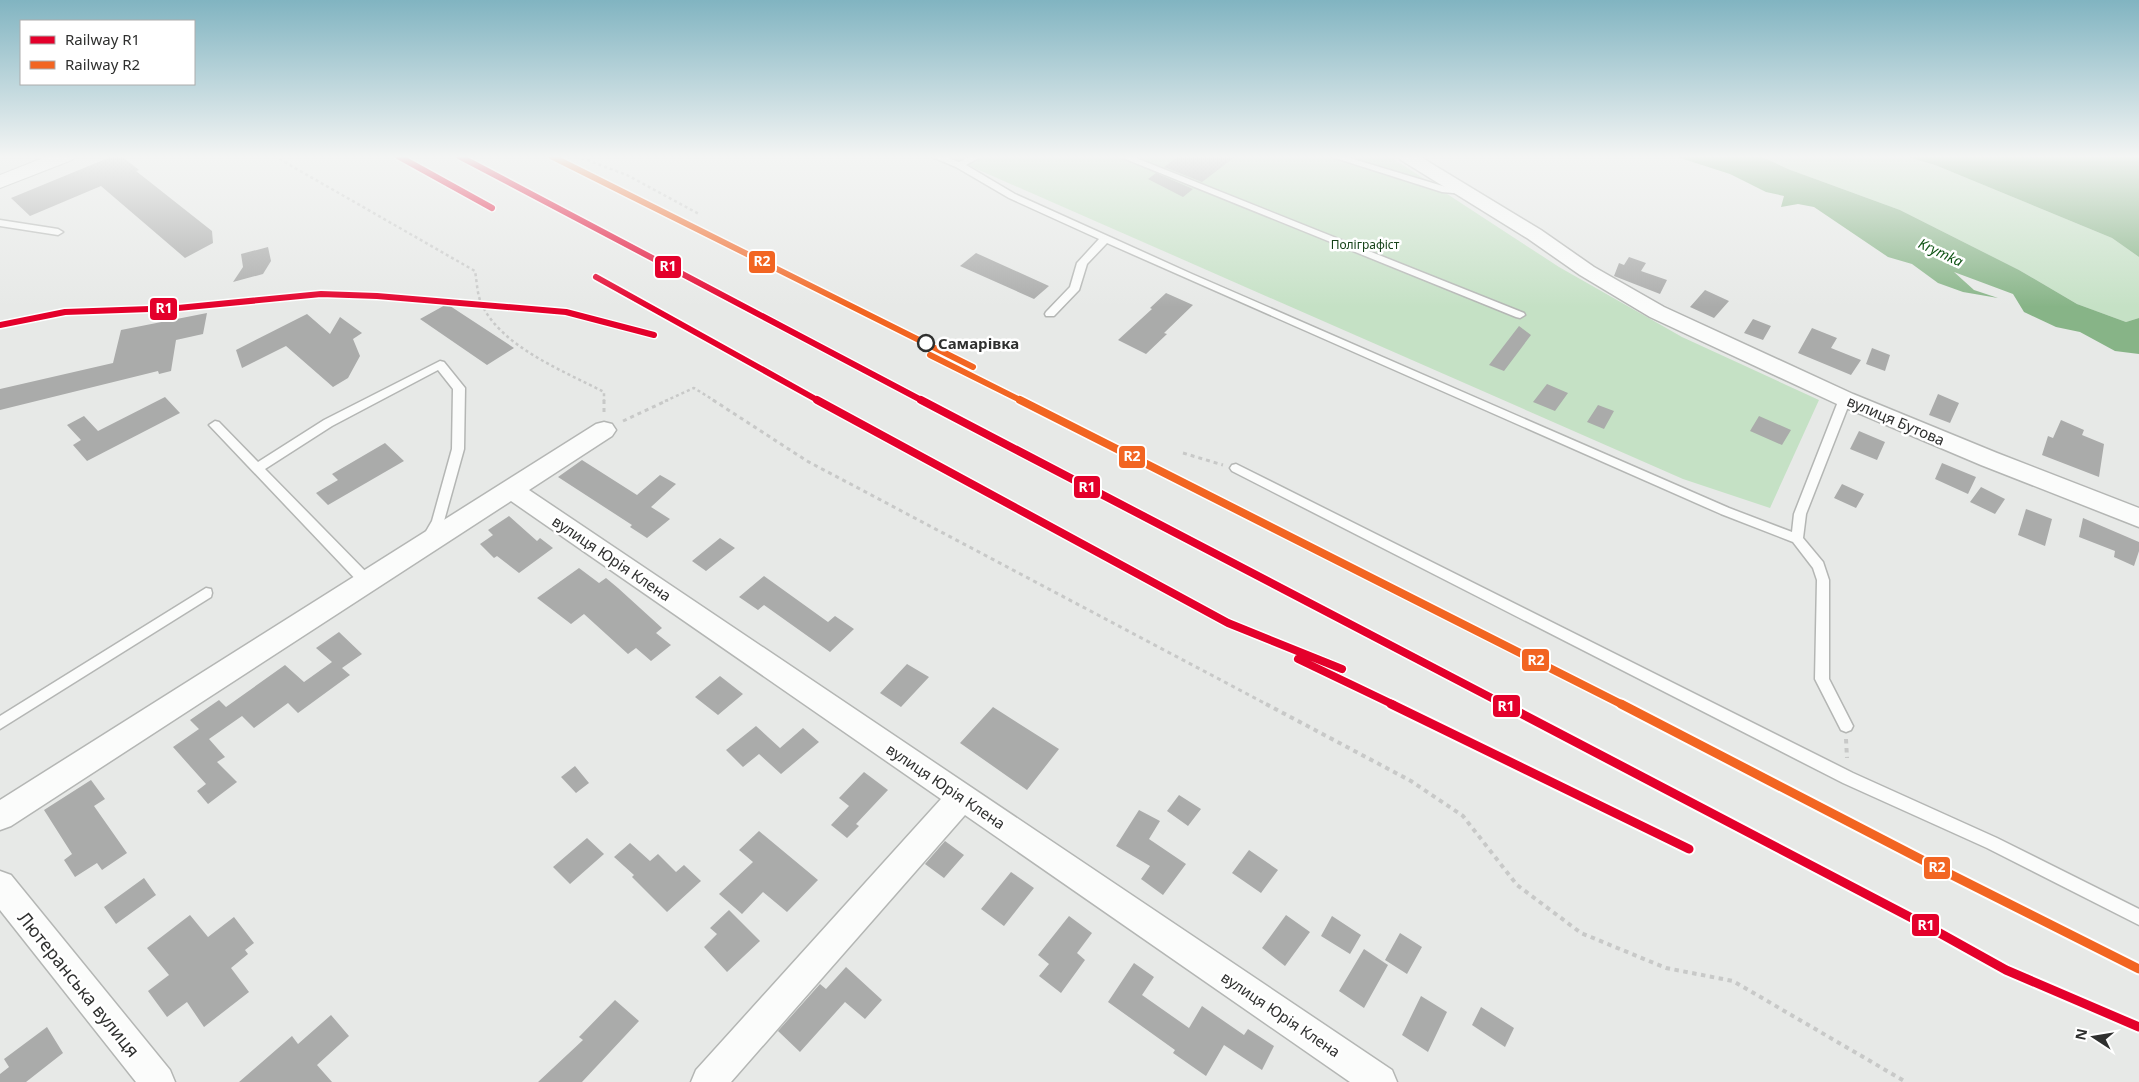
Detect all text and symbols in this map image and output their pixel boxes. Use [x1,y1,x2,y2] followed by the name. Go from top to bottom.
[20,20,195,85] legend
[65,29,140,49] text: Railway R1
[65,54,140,74] text: Railway R2
[1916,233,1966,271] water label: Krymka
[1331,236,1400,253] park label: Поліграфіст
[748,250,776,274] line badge: R2
[753,251,771,270] text: R2
[654,255,682,279] line badge: R1
[659,256,677,275] text: R1
[149,297,178,321] line badge: R1
[155,298,173,317] text: R1
[938,333,1019,353] place label: Самарівка
[917,334,935,352] marker: Самарівка
[1844,390,1948,450] street label: вулиця Бутова
[1118,445,1146,469] line badge: R2
[1123,446,1141,465] text: R2
[1073,475,1101,499] line badge: R1
[1078,477,1096,496] text: R1
[549,511,675,605] street label: вулиця Юрія Клена
[1521,648,1550,672] line badge: R2
[1527,650,1545,669] text: R2
[1492,694,1521,718] line badge: R1
[1497,696,1515,715] text: R1
[883,739,1009,833] street label: вулиця Юрія Клена
[1923,856,1951,880] line badge: R2
[1928,857,1946,876] text: R2
[13,906,145,1062] street label: Лютеранська вулиця
[1911,913,1940,937] line badge: R1
[1917,915,1935,934] text: R1
[1218,967,1344,1061] street label: вулиця Юрія Клена
[2069,1012,2119,1062] north arrow
[2070,1027,2091,1042] text: N

